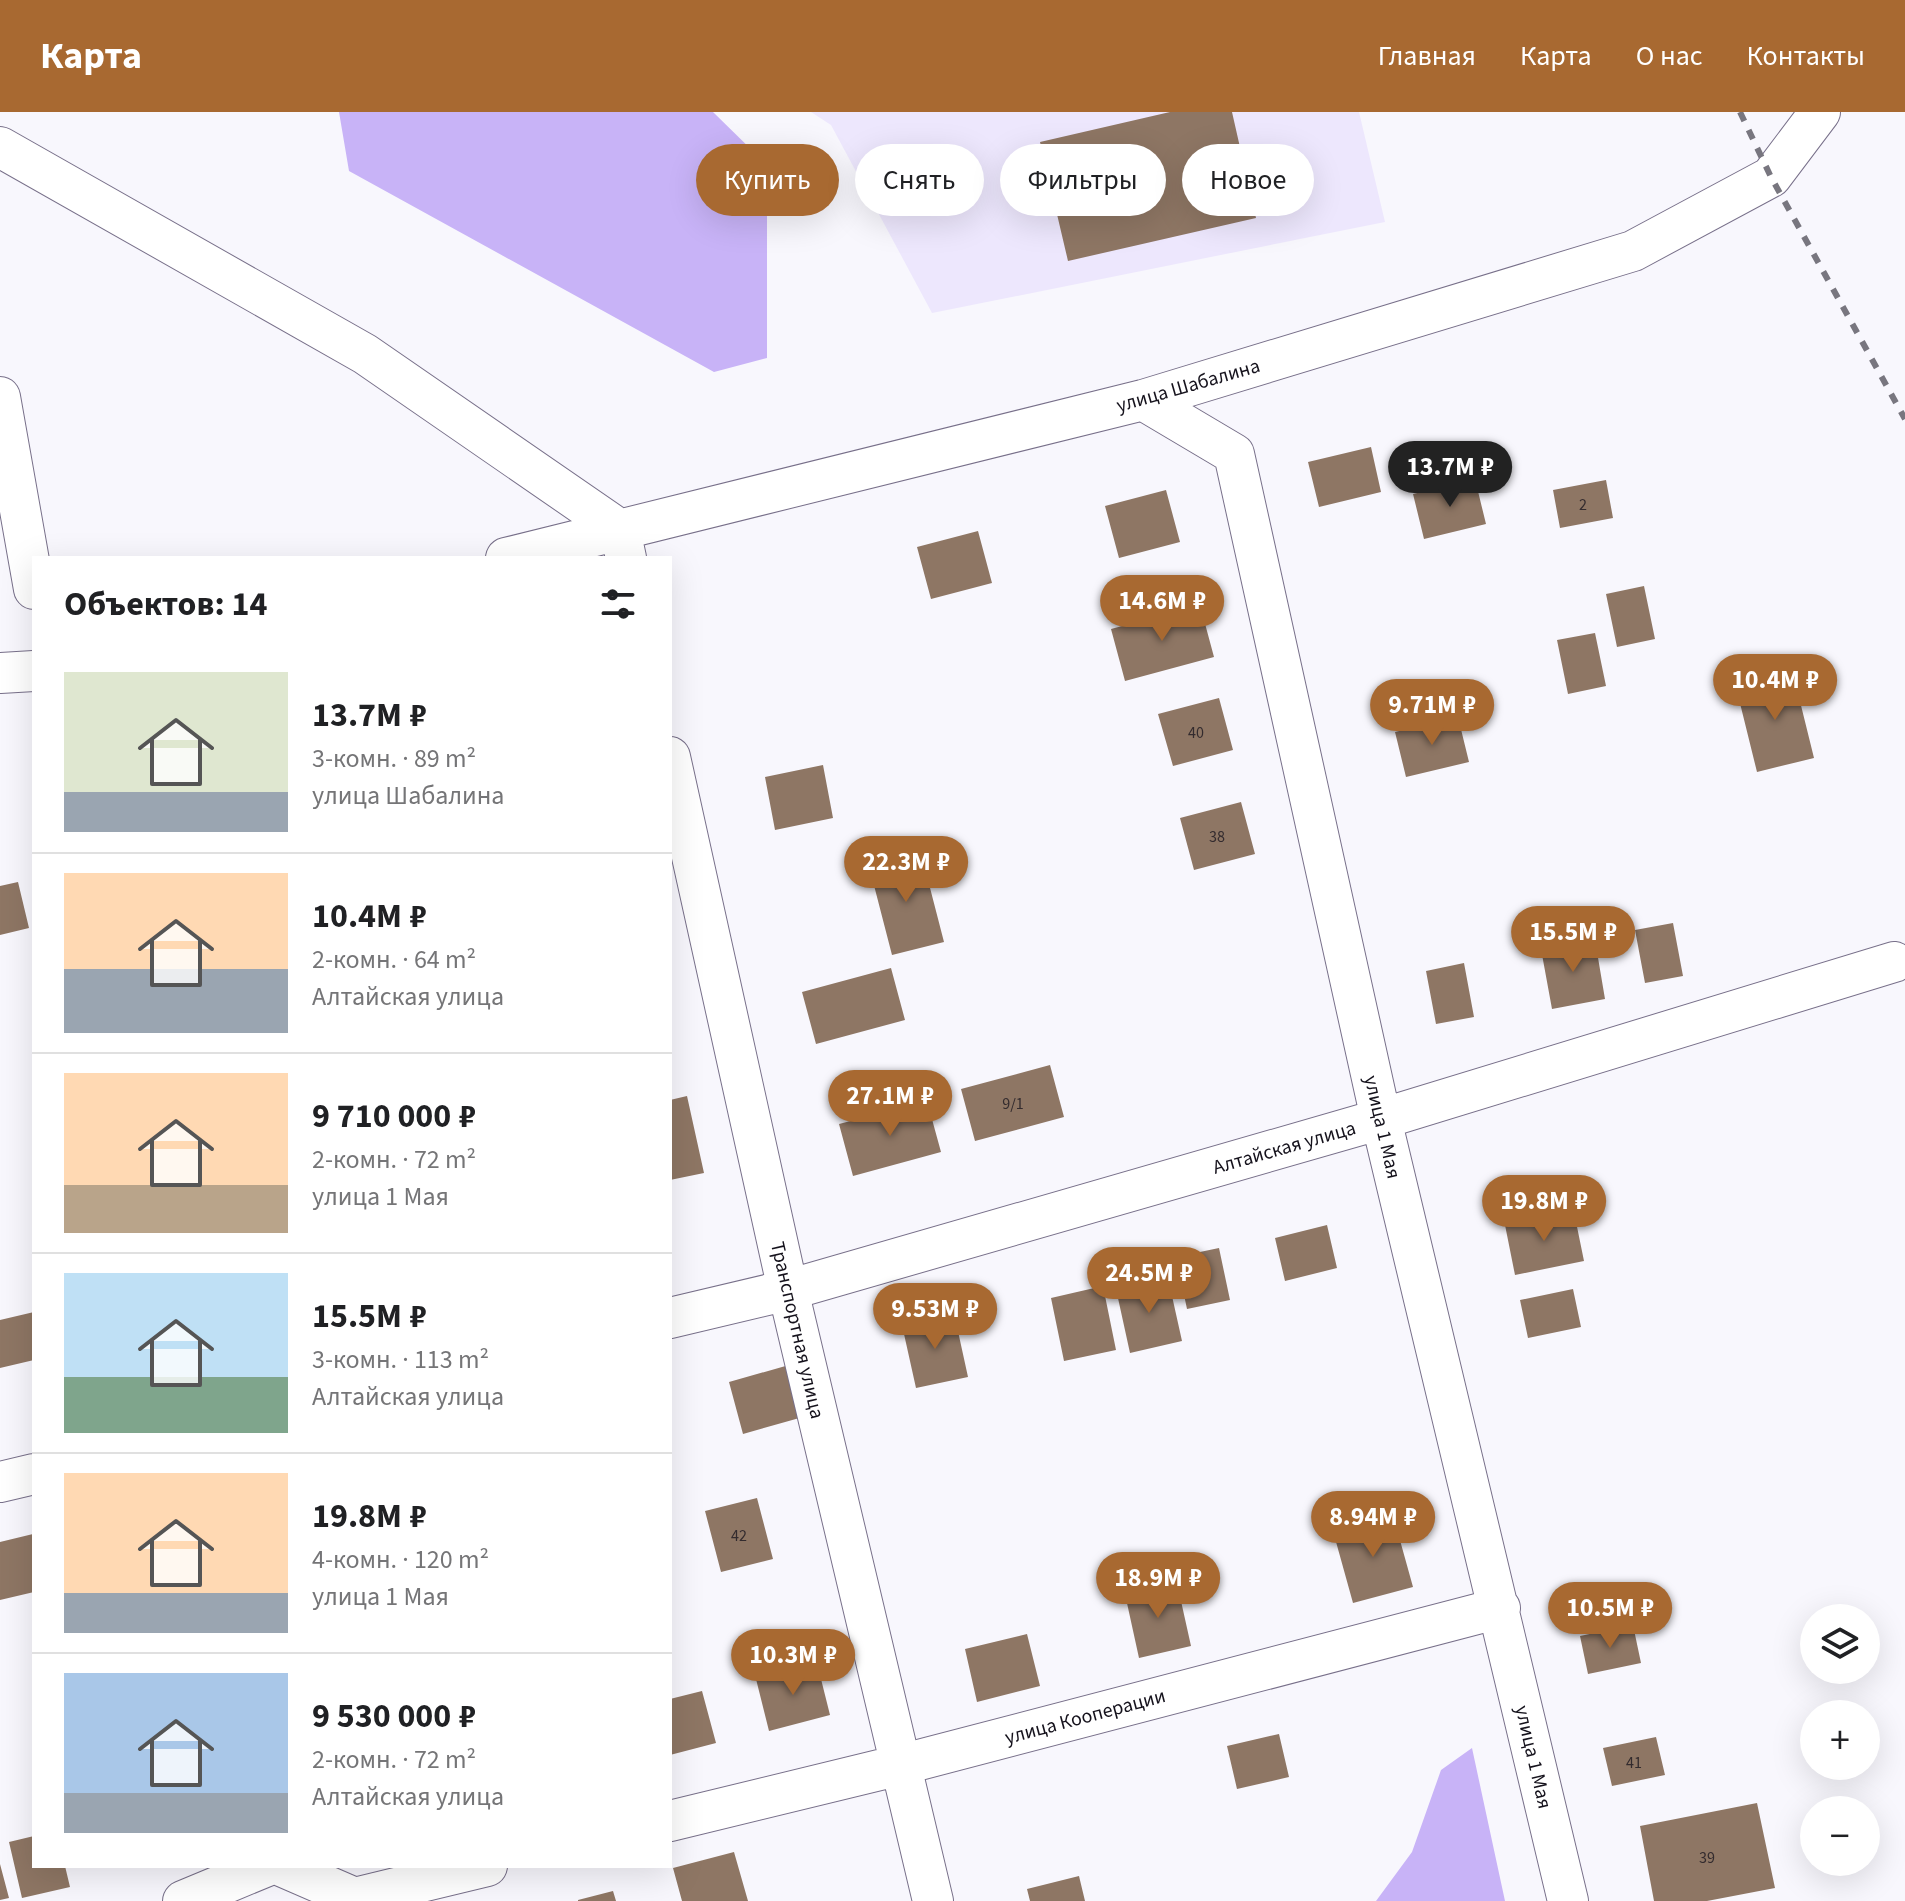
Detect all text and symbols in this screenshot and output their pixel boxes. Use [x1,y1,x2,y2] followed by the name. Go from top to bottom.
[40,29,142,83] text: Карта
[1378,36,1476,76] text: Главная
[1520,36,1592,76] text: Карта
[1636,36,1703,76] text: О нас
[1747,36,1865,76] text: Контакты
[696,144,839,216] chip: Купить
[855,144,984,216] chip: Снять
[1000,144,1166,216] chip: Фильтры
[1182,144,1314,216] chip: Новое
[1113,352,1263,420] street label: улица Шабалина
[1376,441,1524,509] pin: 13.7M ₽
[1406,448,1494,485] text: 13.7M ₽
[1579,494,1587,516] house number: 2
[1088,575,1236,643] pin: 14.6M ₽
[64,580,267,629] text: Объектов: 14
[596,582,640,626] icon: filters
[1118,582,1206,619] text: 14.6M ₽
[1701,654,1849,722] pin: 10.4M ₽
[1731,661,1819,698] text: 10.4M ₽
[1358,679,1506,747] pin: 9.71M ₽
[1388,686,1476,723] text: 9.71M ₽
[312,691,427,740] text: 13.7M ₽
[128,704,224,800] icon: home
[1188,722,1204,744] house number: 40
[312,740,476,777] text: 3-комн. · 89 m²
[312,777,504,814] text: улица Шабалина
[1209,826,1225,848] house number: 38
[832,836,980,904] pin: 22.3M ₽
[862,843,950,880] text: 22.3M ₽
[312,892,427,941] text: 10.4M ₽
[128,905,224,1001] icon: home
[1499,906,1647,974] pin: 15.5M ₽
[1529,913,1617,950] text: 15.5M ₽
[312,941,476,978] text: 2-комн. · 64 m²
[312,978,504,1015] text: Алтайская улица
[816,1070,964,1138] pin: 27.1M ₽
[1357,1073,1408,1182] street label: улица 1 Мая
[846,1077,934,1114] text: 27.1M ₽
[312,1092,476,1141] text: 9 710 000 ₽
[1002,1093,1024,1115] house number: 9/1
[128,1105,224,1201] icon: home
[1209,1114,1359,1182] street label: Алтайская улица
[312,1141,476,1178] text: 2-комн. · 72 m²
[1470,1175,1618,1243] pin: 19.8M ₽
[312,1178,449,1215] text: улица 1 Мая
[1500,1182,1588,1219] text: 19.8M ₽
[763,1239,831,1422] street label: Транспортная улица
[1075,1247,1223,1315] pin: 24.5M ₽
[1105,1254,1193,1291] text: 24.5M ₽
[861,1283,1009,1351] pin: 9.53M ₽
[891,1290,979,1327] text: 9.53M ₽
[312,1292,427,1341] text: 15.5M ₽
[128,1305,224,1401] icon: home
[312,1341,489,1378] text: 3-комн. · 113 m²
[312,1378,504,1415] text: Алтайская улица
[1299,1491,1447,1559] pin: 8.94M ₽
[312,1492,427,1541] text: 19.8M ₽
[1329,1498,1417,1535] text: 8.94M ₽
[128,1505,224,1601] icon: home
[731,1525,747,1547] house number: 42
[312,1541,489,1578] text: 4-комн. · 120 m²
[1084,1552,1232,1620] pin: 18.9M ₽
[1114,1559,1202,1596] text: 18.9M ₽
[312,1578,449,1615] text: улица 1 Мая
[1536,1582,1684,1650] pin: 10.5M ₽
[1566,1589,1654,1626] text: 10.5M ₽
[1800,1604,1880,1876] map controls
[1800,1604,1880,1684] button: layers
[719,1629,867,1697] pin: 10.3M ₽
[749,1636,837,1673] text: 10.3M ₽
[1002,1682,1169,1752] street label: улица Кооперации
[312,1692,476,1741] text: 9 530 000 ₽
[1800,1700,1880,1780] button: +
[1508,1703,1559,1812] street label: улица 1 Мая
[128,1705,224,1801] icon: home
[312,1741,476,1778] text: 2-комн. · 72 m²
[1626,1752,1642,1774] house number: 41
[312,1778,504,1815] text: Алтайская улица
[1800,1796,1880,1876] button: −
[1699,1847,1715,1869] house number: 39

